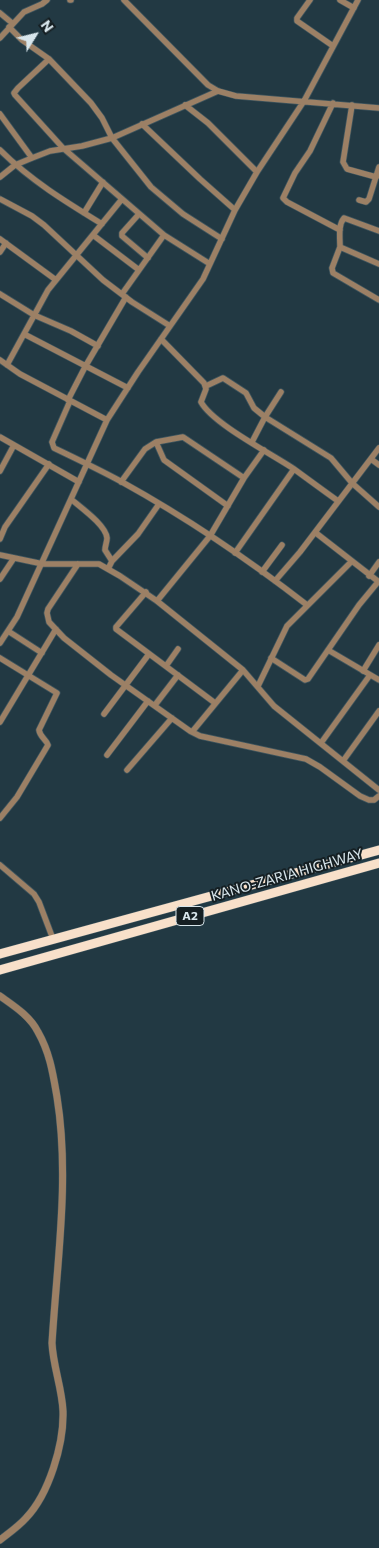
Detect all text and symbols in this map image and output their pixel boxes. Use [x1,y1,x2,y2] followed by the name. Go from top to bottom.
[10,10,60,60] north arrow
[38,17,58,35] text: N
[209,845,365,905] street label: KANO-ZARIA HIGHWAY
[176,906,204,926] road number: A2

